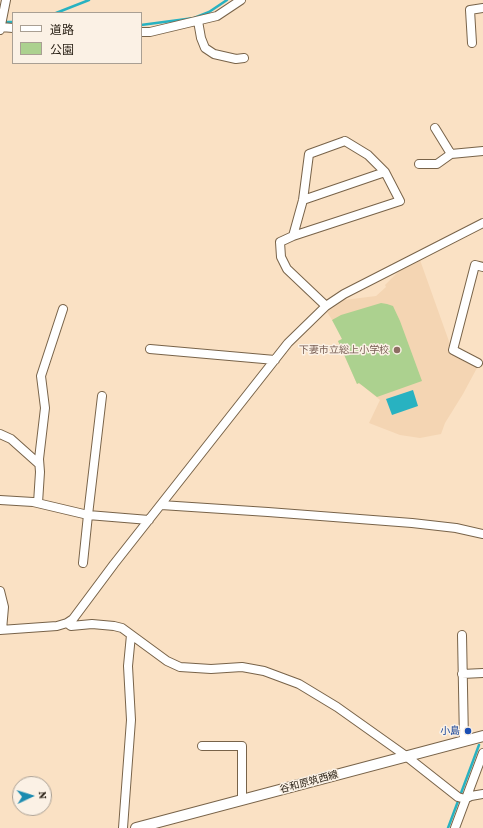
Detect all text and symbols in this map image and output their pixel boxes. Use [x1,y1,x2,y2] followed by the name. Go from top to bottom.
[12,12,142,64] legend
[50,23,74,37] text: 道路
[50,43,74,57] text: 公園
[299,344,389,356] place label: 下妻市立総上小学校
[392,345,402,355] marker: 下妻市立総上小学校
[440,725,460,737] place label: 小島
[463,726,473,736] marker: 小島
[278,768,340,796] street label: 谷和原筑西線
[12,776,52,816] north arrow
[37,791,49,799] text: N

